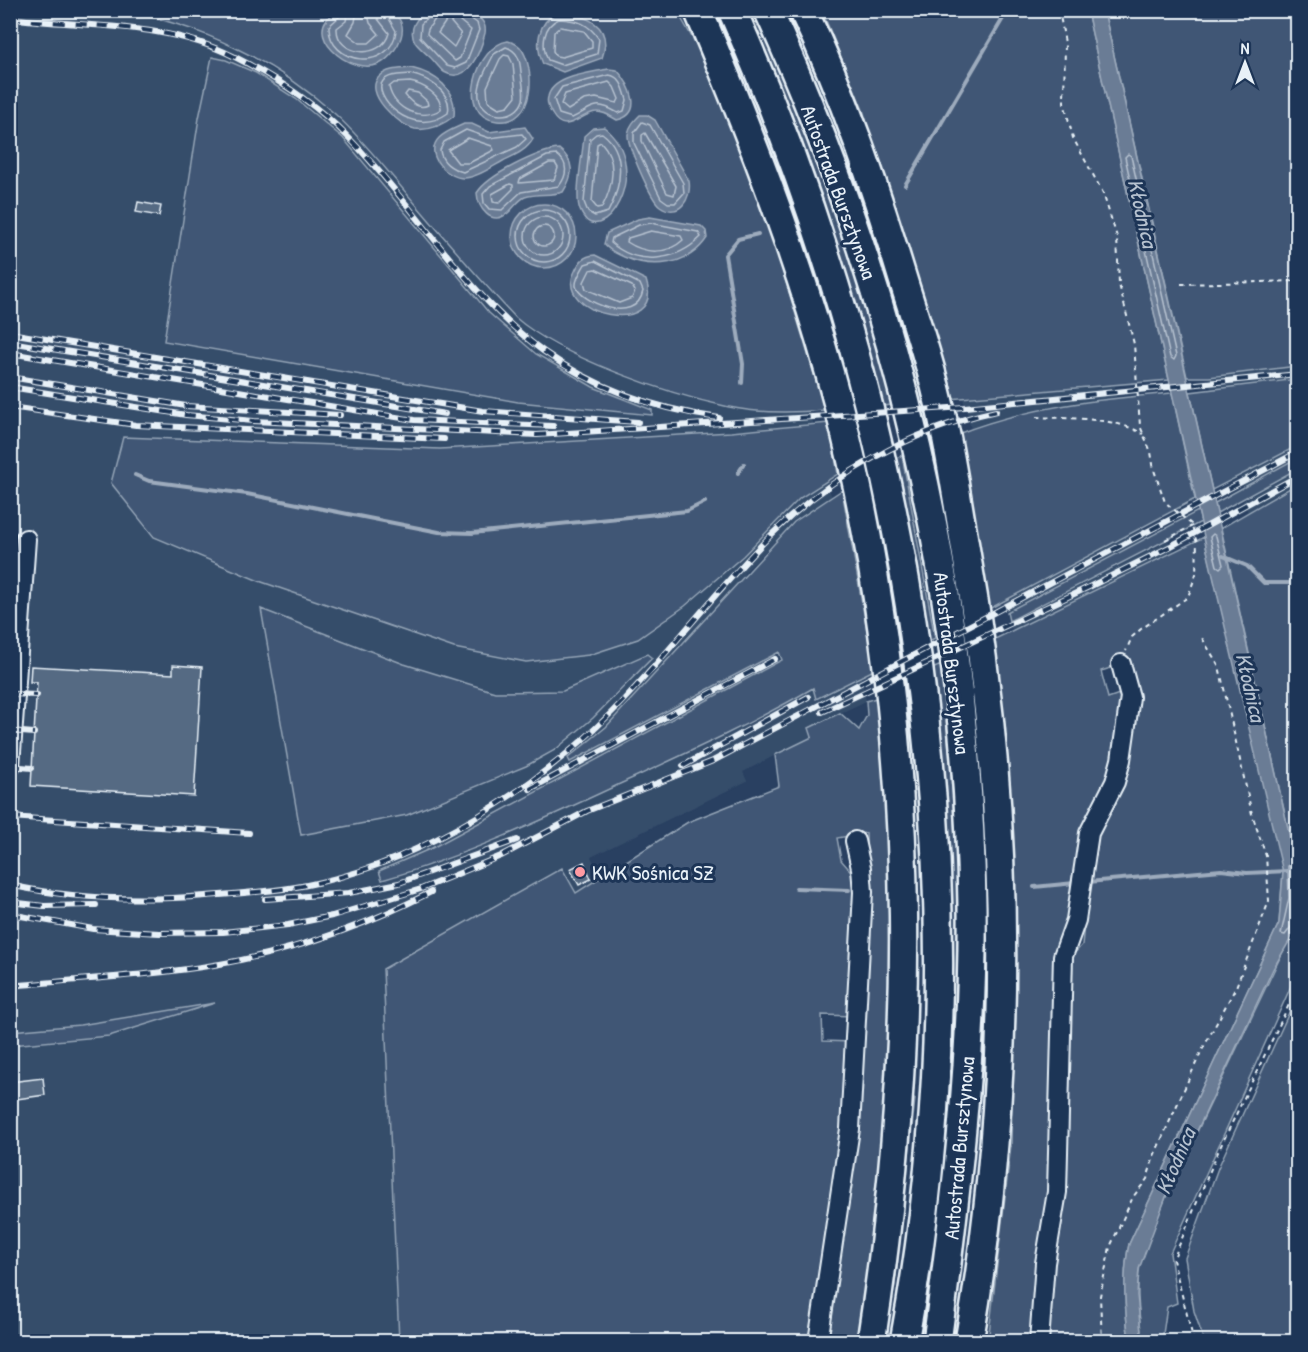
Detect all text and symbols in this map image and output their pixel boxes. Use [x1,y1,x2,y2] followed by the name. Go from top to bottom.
[1215,33,1275,93] north arrow
[1241,37,1250,59] text: N
[794,101,884,283] street label: Autostrada Bursztynowa
[1121,176,1166,252] water label: Kłodnica
[926,570,978,756] street label: Autostrada Bursztynowa
[1229,650,1274,726] water label: Kłodnica
[592,858,714,887] place label: KWK Sośnica SZ
[573,865,587,879] marker: KWK Sośnica SZ
[937,1055,981,1241] street label: Autostrada Bursztynowa
[1148,1121,1203,1199] water label: Kłodnica

